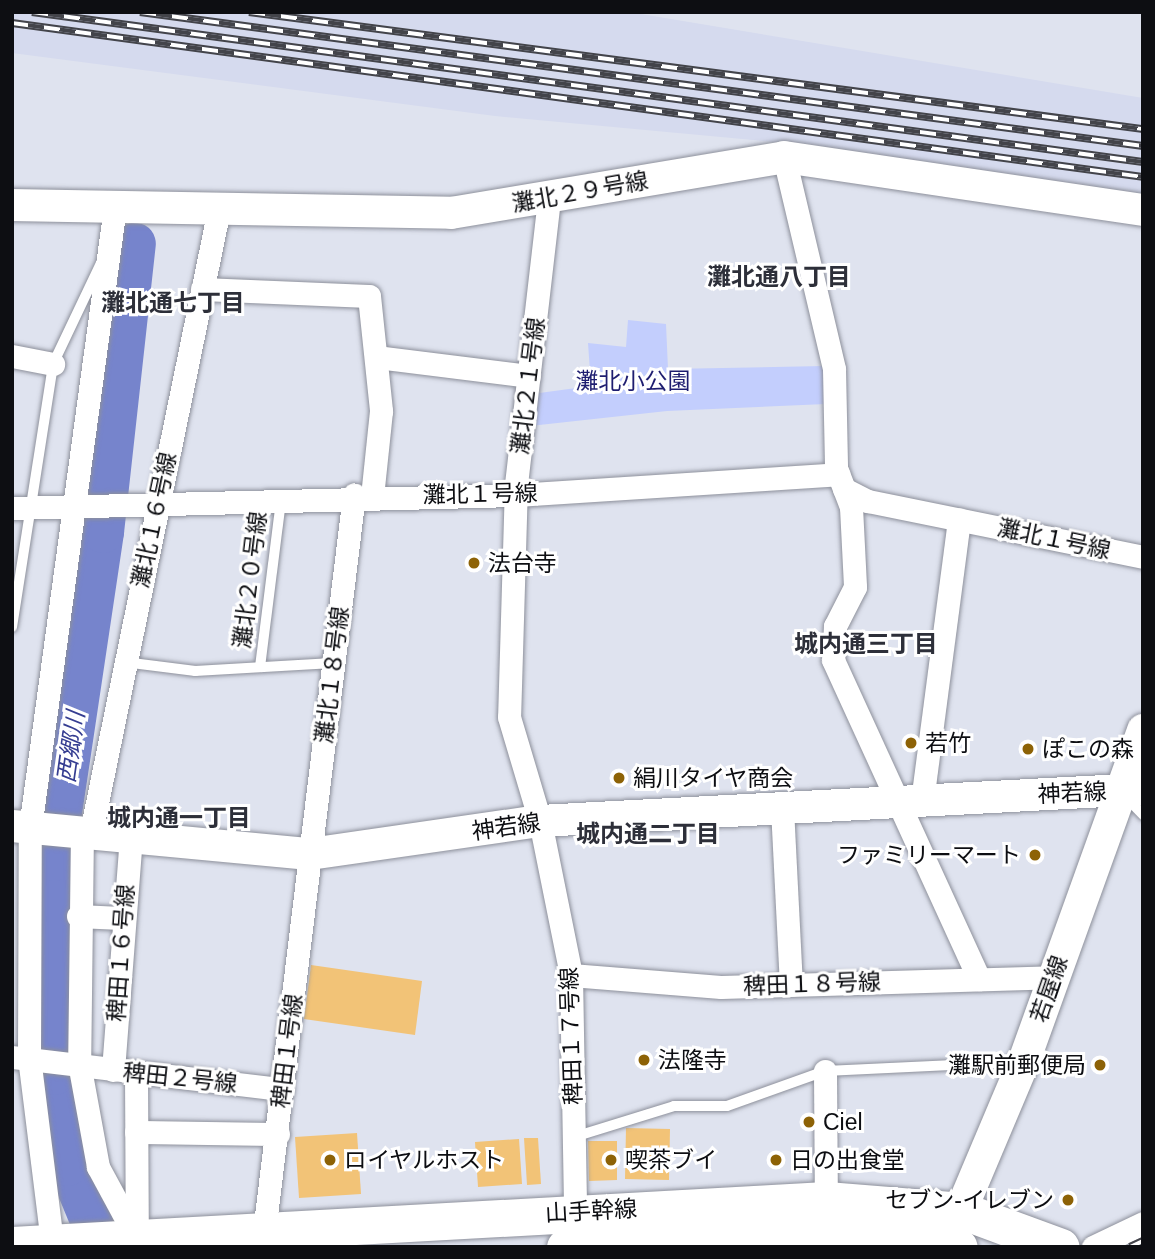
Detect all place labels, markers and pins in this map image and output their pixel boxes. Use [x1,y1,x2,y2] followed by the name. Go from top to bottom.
[488,549,557,577] place label: 法台寺
[466,555,482,571] marker: 法台寺
[925,729,971,757] place label: 若竹
[903,735,919,751] marker: 若竹
[1042,735,1134,763] place label: ぽこの森
[1020,741,1036,757] marker: ぽこの森
[633,764,794,792] place label: 絹川タイヤ商会
[611,770,627,786] marker: 絹川タイヤ商会
[837,841,1021,869] place label: ファミリーマート
[1027,847,1043,863] marker: ファミリーマート
[658,1046,727,1074] place label: 法隆寺
[948,1051,1086,1079] place label: 灘駅前郵便局
[636,1052,652,1068] marker: 法隆寺
[1092,1057,1108,1073] marker: 灘駅前郵便局
[823,1108,863,1136] place label: Ciel
[801,1114,817,1130] marker: Ciel
[344,1146,505,1174] place label: ロイヤルホスト
[625,1146,717,1174] place label: 喫茶ブイ
[790,1146,905,1174] place label: 日の出食堂
[322,1152,338,1168] marker: ロイヤルホスト
[603,1152,619,1168] marker: 喫茶ブイ
[768,1152,784,1168] marker: 日の出食堂
[885,1186,1054,1214] place label: セブン-イレブン
[1060,1192,1076,1208] marker: セブン-イレブン

